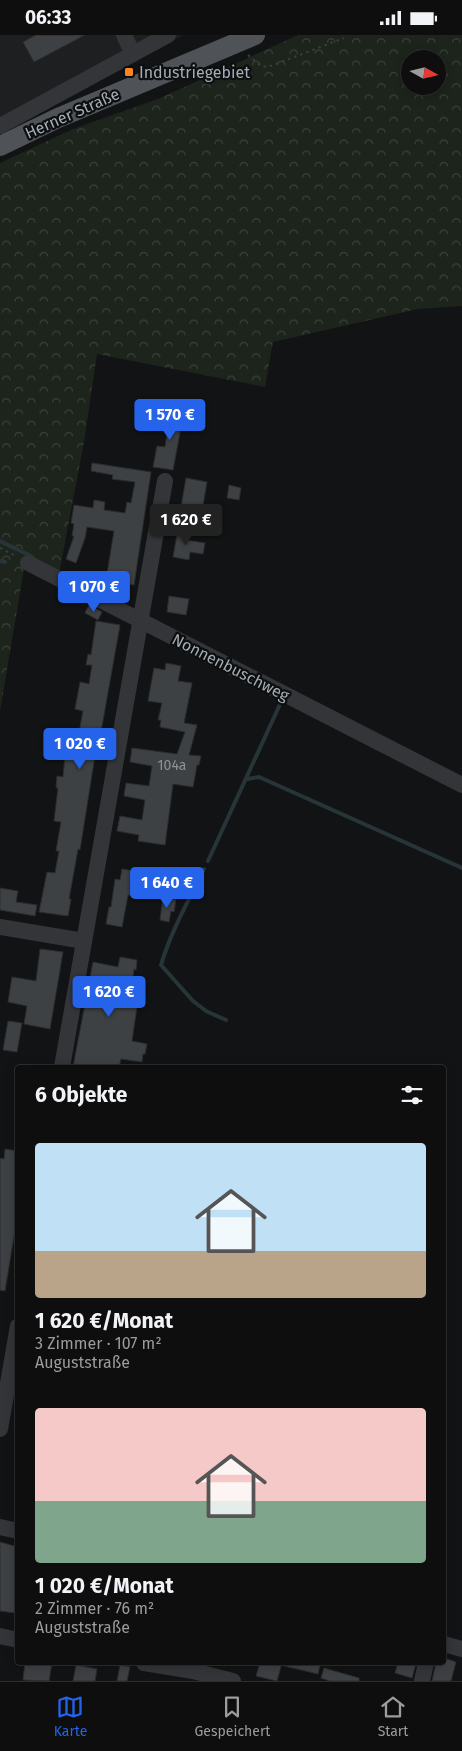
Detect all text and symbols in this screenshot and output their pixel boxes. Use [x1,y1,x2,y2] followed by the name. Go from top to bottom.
[25,6,71,29] text: 06:33
[401,50,446,95] north arrow
[401,50,446,95] map controls
[139,63,250,82] place label: Industriegebiet
[123,66,135,78] marker: Industriegebiet
[22,84,122,143] street label: Herner Straße
[124,399,216,441] pin: 1 570 €
[145,405,195,424] text: 1 570 €
[140,503,232,546] pin: 1 620 €
[161,510,211,529] text: 1 620 €
[48,571,140,613] pin: 1 070 €
[69,577,119,596] text: 1 070 €
[169,630,293,705] street label: Nonnenbuschweg
[34,727,126,770] pin: 1 020 €
[54,734,106,753] text: 1 020 €
[158,757,186,774] house number: 104a
[121,867,213,909] pin: 1 640 €
[141,873,193,892] text: 1 640 €
[63,975,155,1018] pin: 1 620 €
[84,982,134,1001] text: 1 620 €
[398,1081,426,1109] icon: filters
[35,1082,127,1108] text: 6 Objekte
[186,1176,276,1266] icon: home
[35,1308,173,1334] text: 1 620 €/Monat
[35,1334,162,1353] text: 3 Zimmer · 107 m²
[35,1353,130,1372] text: Auguststraße
[186,1441,276,1531] icon: home
[35,1573,174,1599] text: 1 020 €/Monat
[35,1599,154,1618] text: 2 Zimmer · 76 m²
[35,1618,130,1637] text: Auguststraße
[54,1693,87,1740] tab: Karte
[195,1693,270,1740] tab: Gespeichert
[378,1693,408,1740] tab: Start

